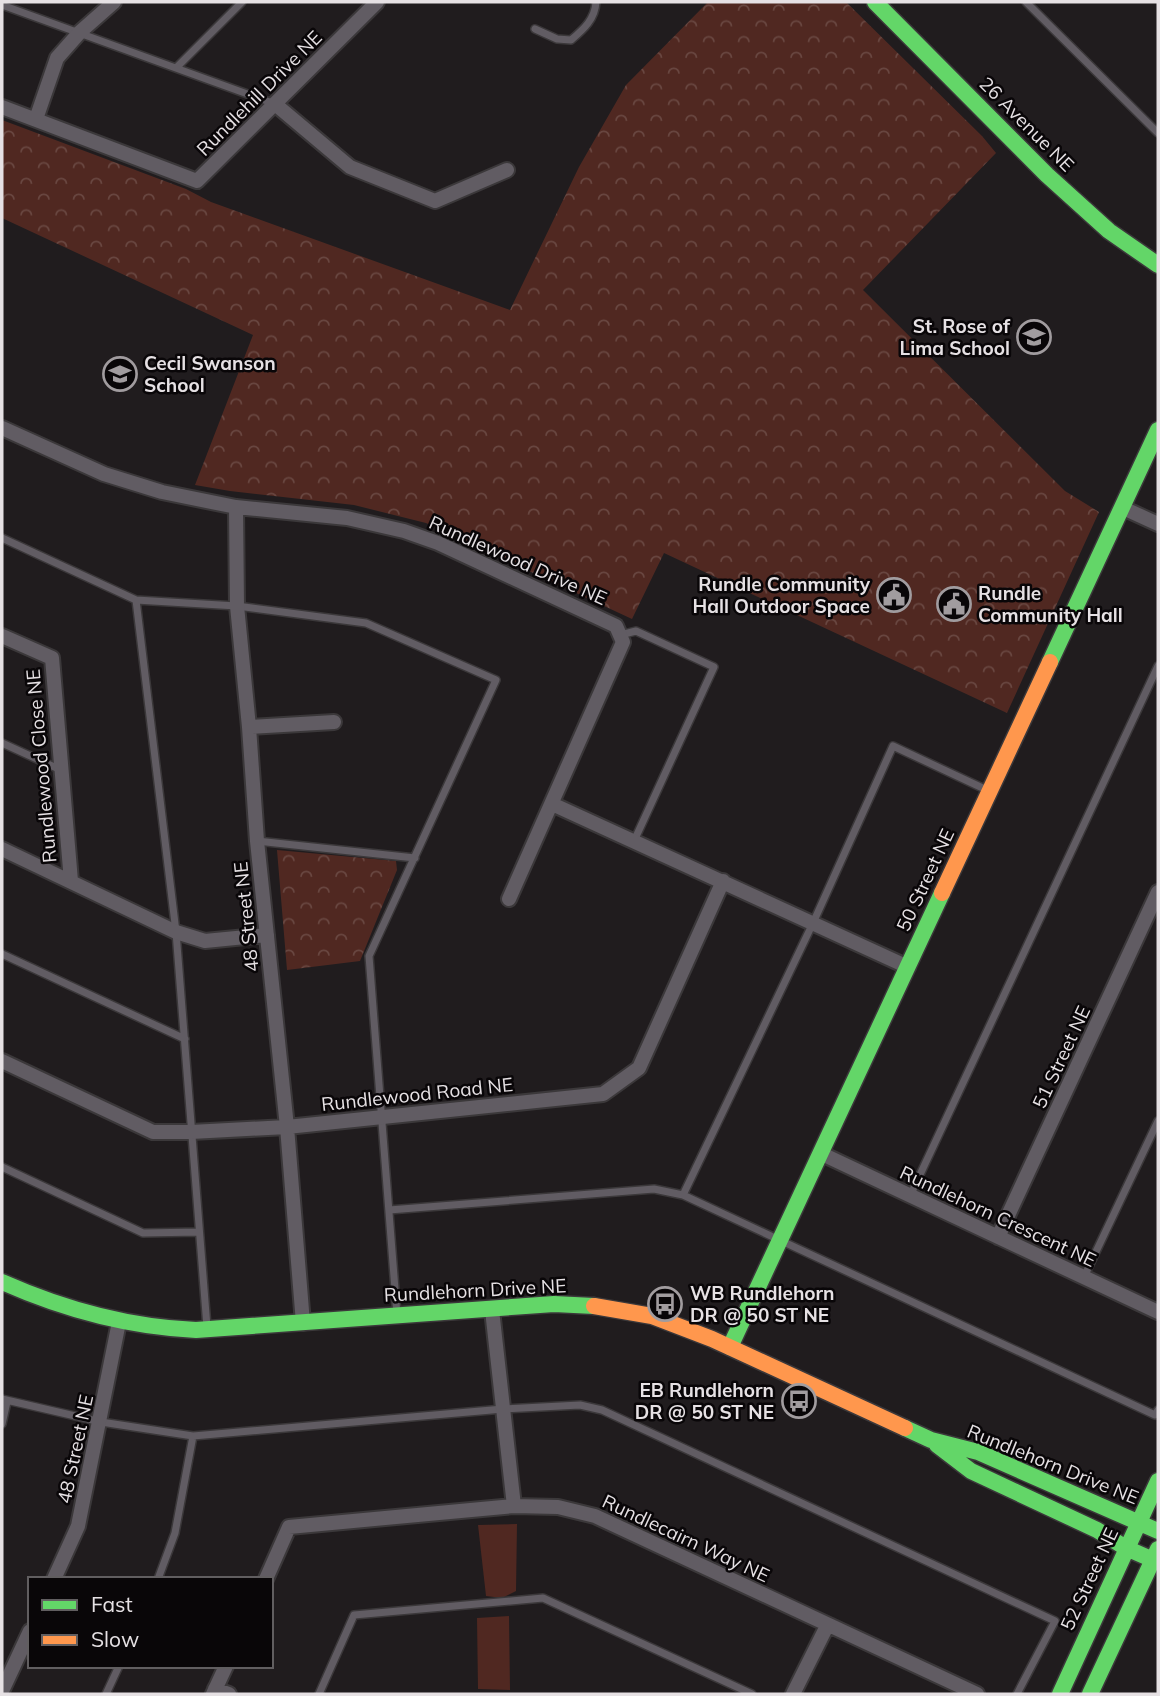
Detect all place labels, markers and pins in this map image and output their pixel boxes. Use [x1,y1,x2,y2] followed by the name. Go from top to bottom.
[900,314,1011,360] place label: St. Rose of Lima School
[1015,318,1053,356] school or university icon: St. Rose of Lima School
[144,351,276,397] place label: Cecil Swanson School
[101,355,139,393] school or university icon: Cecil Swanson School
[692,572,871,618] place label: Rundle Community Hall Outdoor Space
[875,576,913,614] public building icon: Rundle Community Hall Outdoor Space
[978,581,1123,627] place label: Rundle Community Hall
[935,585,973,623] public building icon: Rundle Community Hall
[690,1281,835,1327] place label: WB Rundlehorn DR @ 50 ST NE
[646,1285,684,1323] bus stop icon: WB Rundlehorn DR @ 50 ST NE
[635,1378,774,1424] place label: EB Rundlehorn DR @ 50 ST NE
[780,1382,818,1420] bus stop icon: EB Rundlehorn DR @ 50 ST NE

